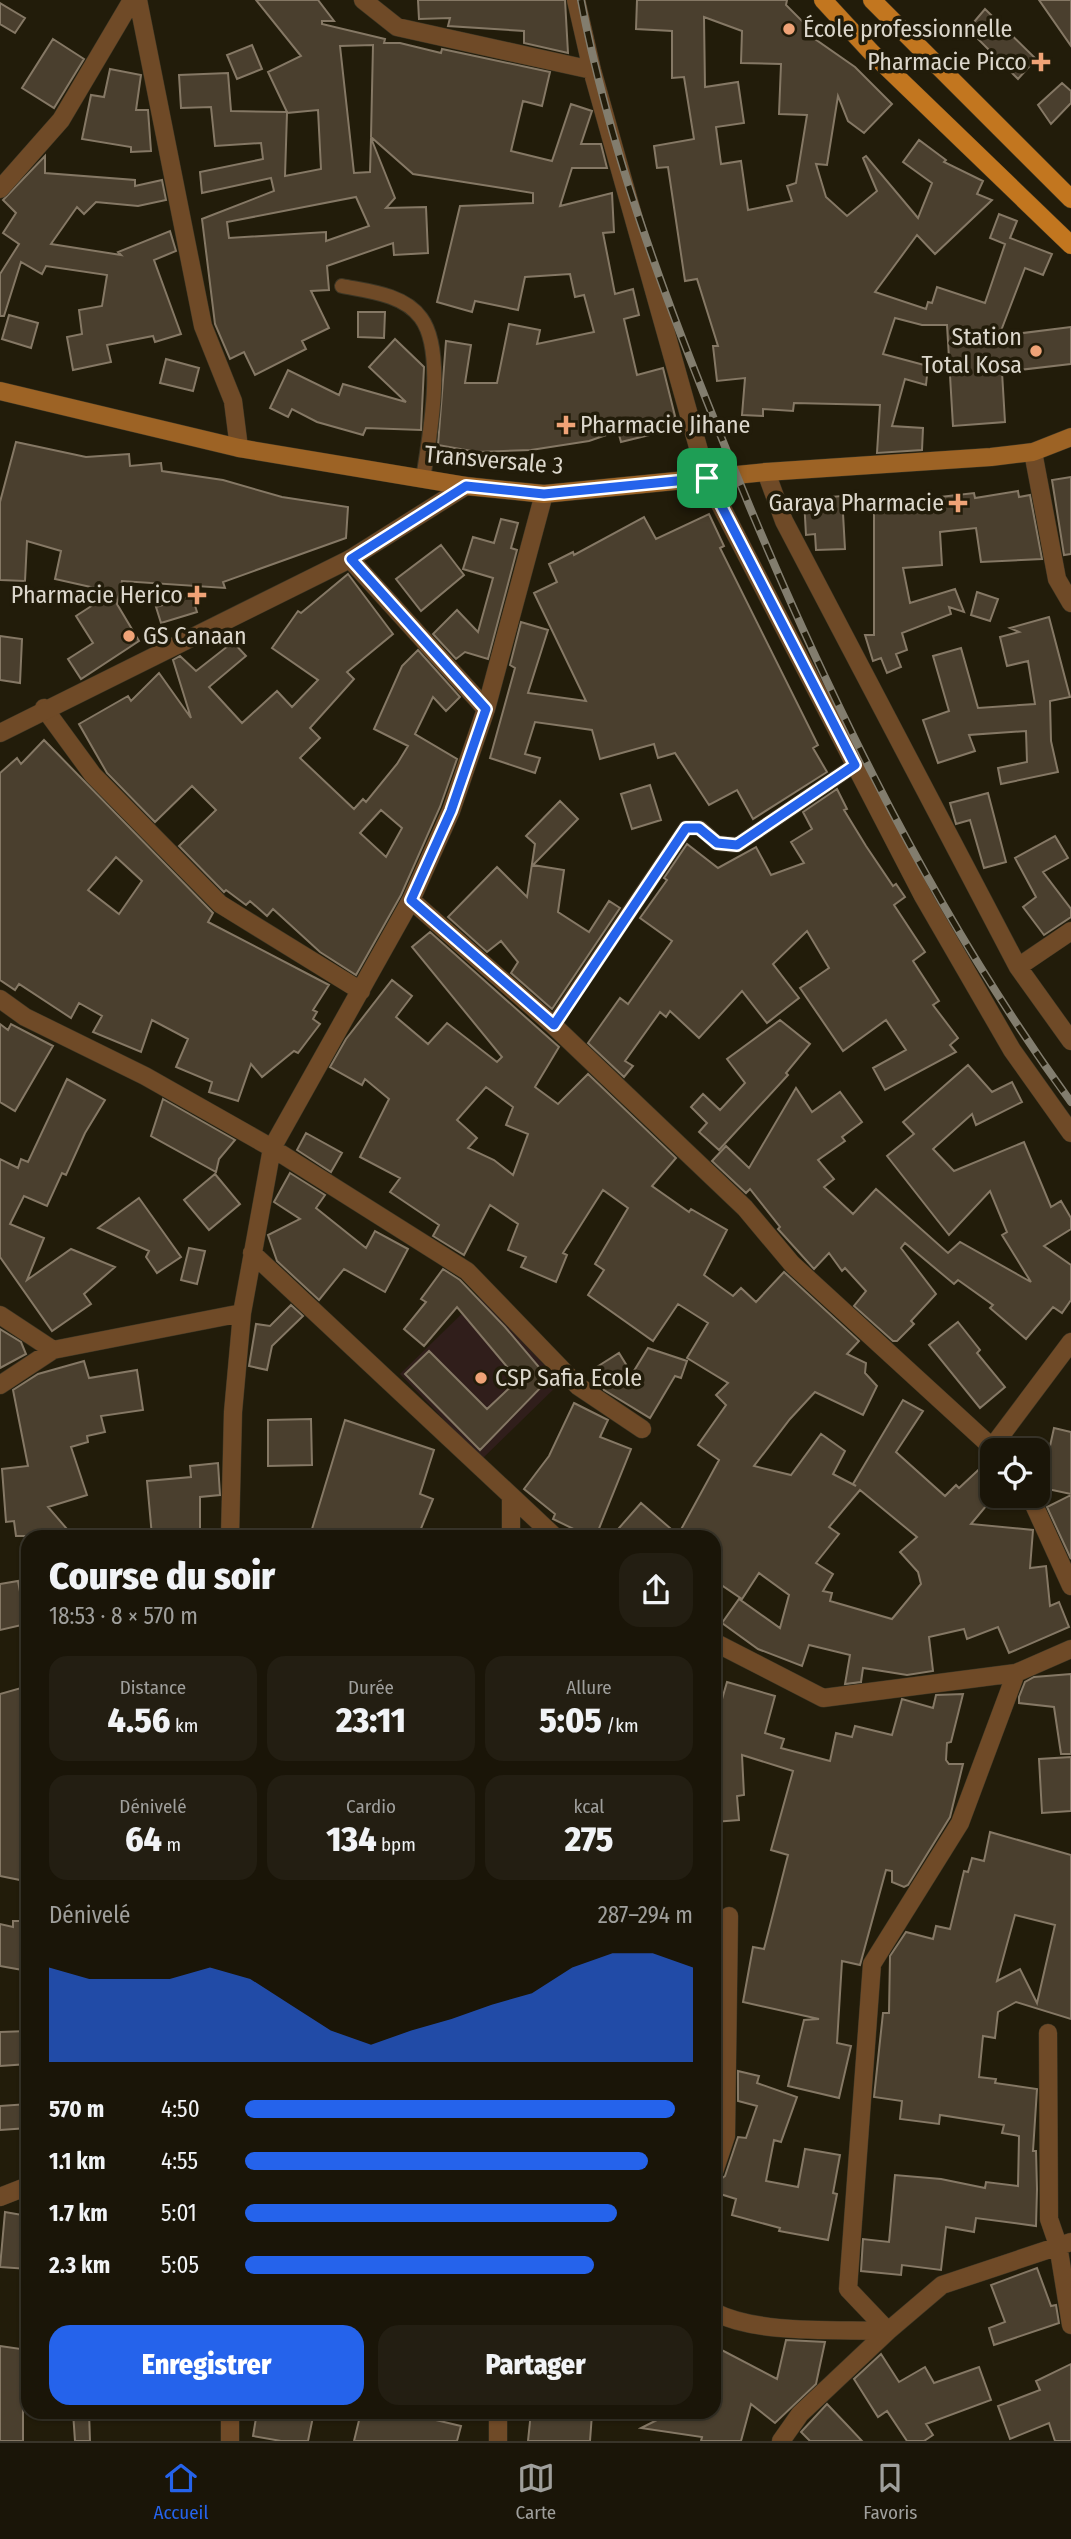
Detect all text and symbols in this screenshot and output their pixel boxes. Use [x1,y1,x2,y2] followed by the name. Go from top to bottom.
[803,14,1012,43] place label: École professionnelle
[781,21,797,37] marker: École professionnelle
[867,48,1027,76] place label: Pharmacie Picco
[1033,54,1049,70] marker: Pharmacie Picco
[922,323,1022,379] place label: Station Total Kosa
[1028,343,1044,359] marker: Station Total Kosa
[580,411,750,439] place label: Pharmacie Jihane
[558,417,574,433] marker: Pharmacie Jihane
[424,440,564,480] street label: Transversale 3
[677,448,737,508] pin
[688,459,726,497] icon: arrive
[768,489,944,517] place label: Garaya Pharmacie
[950,495,966,511] marker: Garaya Pharmacie
[11,581,183,609] place label: Pharmacie Herico
[189,587,205,603] marker: Pharmacie Herico
[143,622,247,650] place label: GS Canaan
[121,628,137,644] marker: GS Canaan
[495,1364,642,1392] place label: CSP Safia Ecole
[473,1370,489,1386] marker: CSP Safia Ecole
[980,1438,1050,1508] map controls
[980,1438,1050,1508] button: locate
[49,1553,275,1599] text: Course du soir
[619,1553,693,1627] button: share
[49,1602,198,1630] text: 18:53 · 8 × 570 m
[120,1676,186,1699] text: Distance
[348,1676,394,1699] text: Durée
[566,1676,612,1699] text: Allure
[108,1699,171,1741] text: 4.56
[336,1699,406,1741] text: 23:11
[539,1699,602,1741] text: 5:05
[171,1714,198,1737] text: km
[602,1714,639,1737] text: /km
[119,1795,187,1818] text: Dénivelé
[346,1795,396,1818] text: Cardio
[574,1795,604,1818] text: kcal
[125,1818,162,1860] text: 64
[326,1818,376,1860] text: 134
[565,1818,613,1860] text: 275
[162,1833,181,1856] text: m
[376,1833,416,1856] text: bpm
[49,1901,130,1929] text: Dénivelé
[598,1901,693,1929] text: 287–294 m
[49,2095,104,2123] text: 570 m
[161,2095,200,2123] text: 4:50
[49,2147,105,2175] text: 1.1 km
[161,2147,198,2175] text: 4:55
[49,2199,108,2227] text: 1.7 km
[161,2199,197,2227] text: 5:01
[49,2251,110,2279] text: 2.3 km
[161,2251,199,2279] text: 5:05
[49,2325,364,2405] button: Enregistrer
[378,2325,693,2405] button: Partager
[154,2459,208,2524] tab: Accueil
[516,2459,556,2524] tab: Carte
[863,2459,917,2524] tab: Favoris

